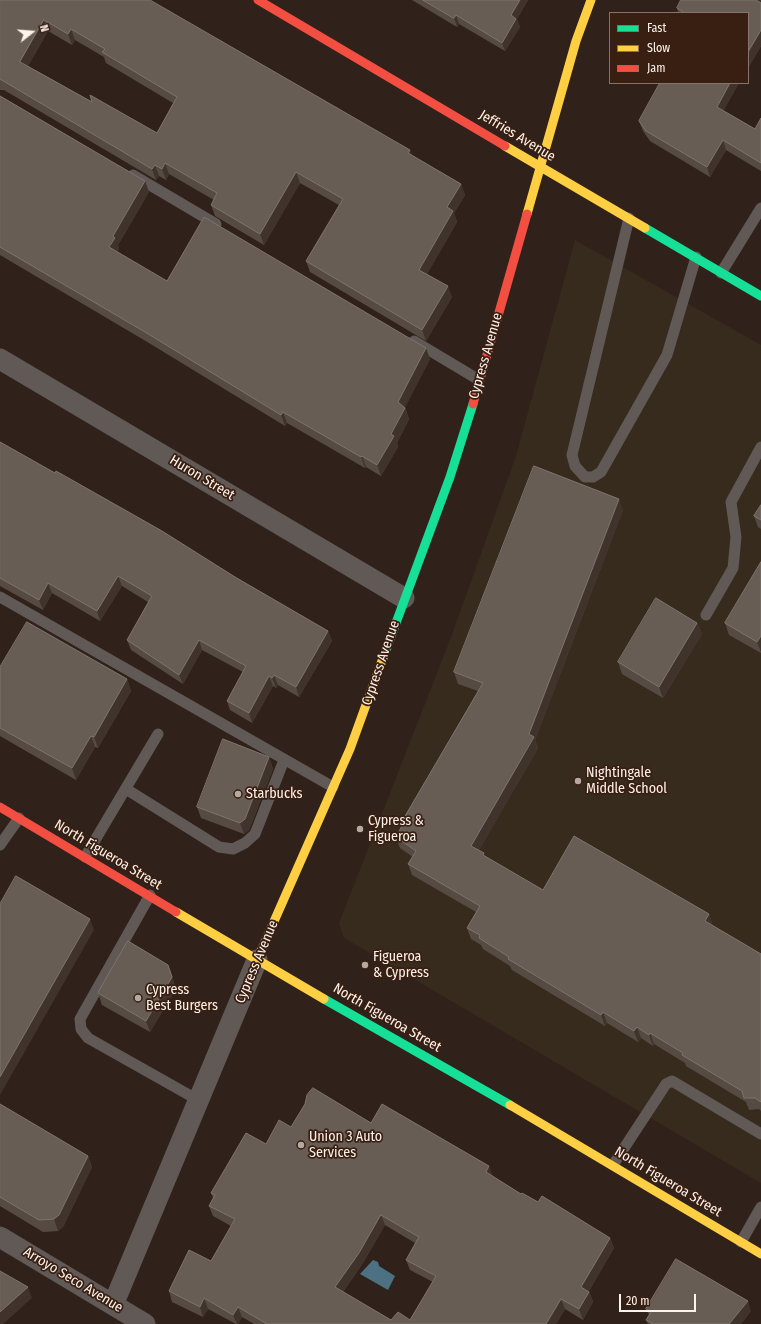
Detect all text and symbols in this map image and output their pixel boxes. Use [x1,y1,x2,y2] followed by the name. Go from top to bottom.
[12,12,52,52] north arrow
[609,12,749,84] legend
[647,21,666,35] text: Fast
[37,23,51,33] text: N
[647,41,670,55] text: Slow
[647,61,665,75] text: Jam
[476,107,558,165] street label: Jeffries Avenue
[466,311,506,401] street label: Cypress Avenue
[166,452,238,504] street label: Huron Street
[359,618,403,708] street label: Cypress Avenue
[586,765,667,798] place label: Nightingale Middle School
[573,776,583,786] marker: Nightingale Middle School
[246,786,302,802] place label: Starbucks
[233,789,243,799] marker: Starbucks
[368,813,424,846] place label: Cypress & Figueroa
[51,816,165,894] street label: North Figueroa Street
[355,824,365,834] marker: Cypress & Figueroa
[232,918,282,1006] street label: Cypress Avenue
[373,949,429,982] place label: Figueroa & Cypress
[360,960,370,970] marker: Figueroa & Cypress
[330,980,444,1056] street label: North Figueroa Street
[146,982,218,1014] place label: Cypress Best Burgers
[133,993,143,1003] marker: Cypress Best Burgers
[309,1129,382,1162] place label: Union 3 Auto Services
[296,1140,306,1150] marker: Union 3 Auto Services
[611,1143,725,1221] street label: North Figueroa Street
[20,1244,126,1316] street label: Arroyo Seco Avenue
[621,1286,698,1312] scale bar
[626,1294,650,1308] text: 20 m

